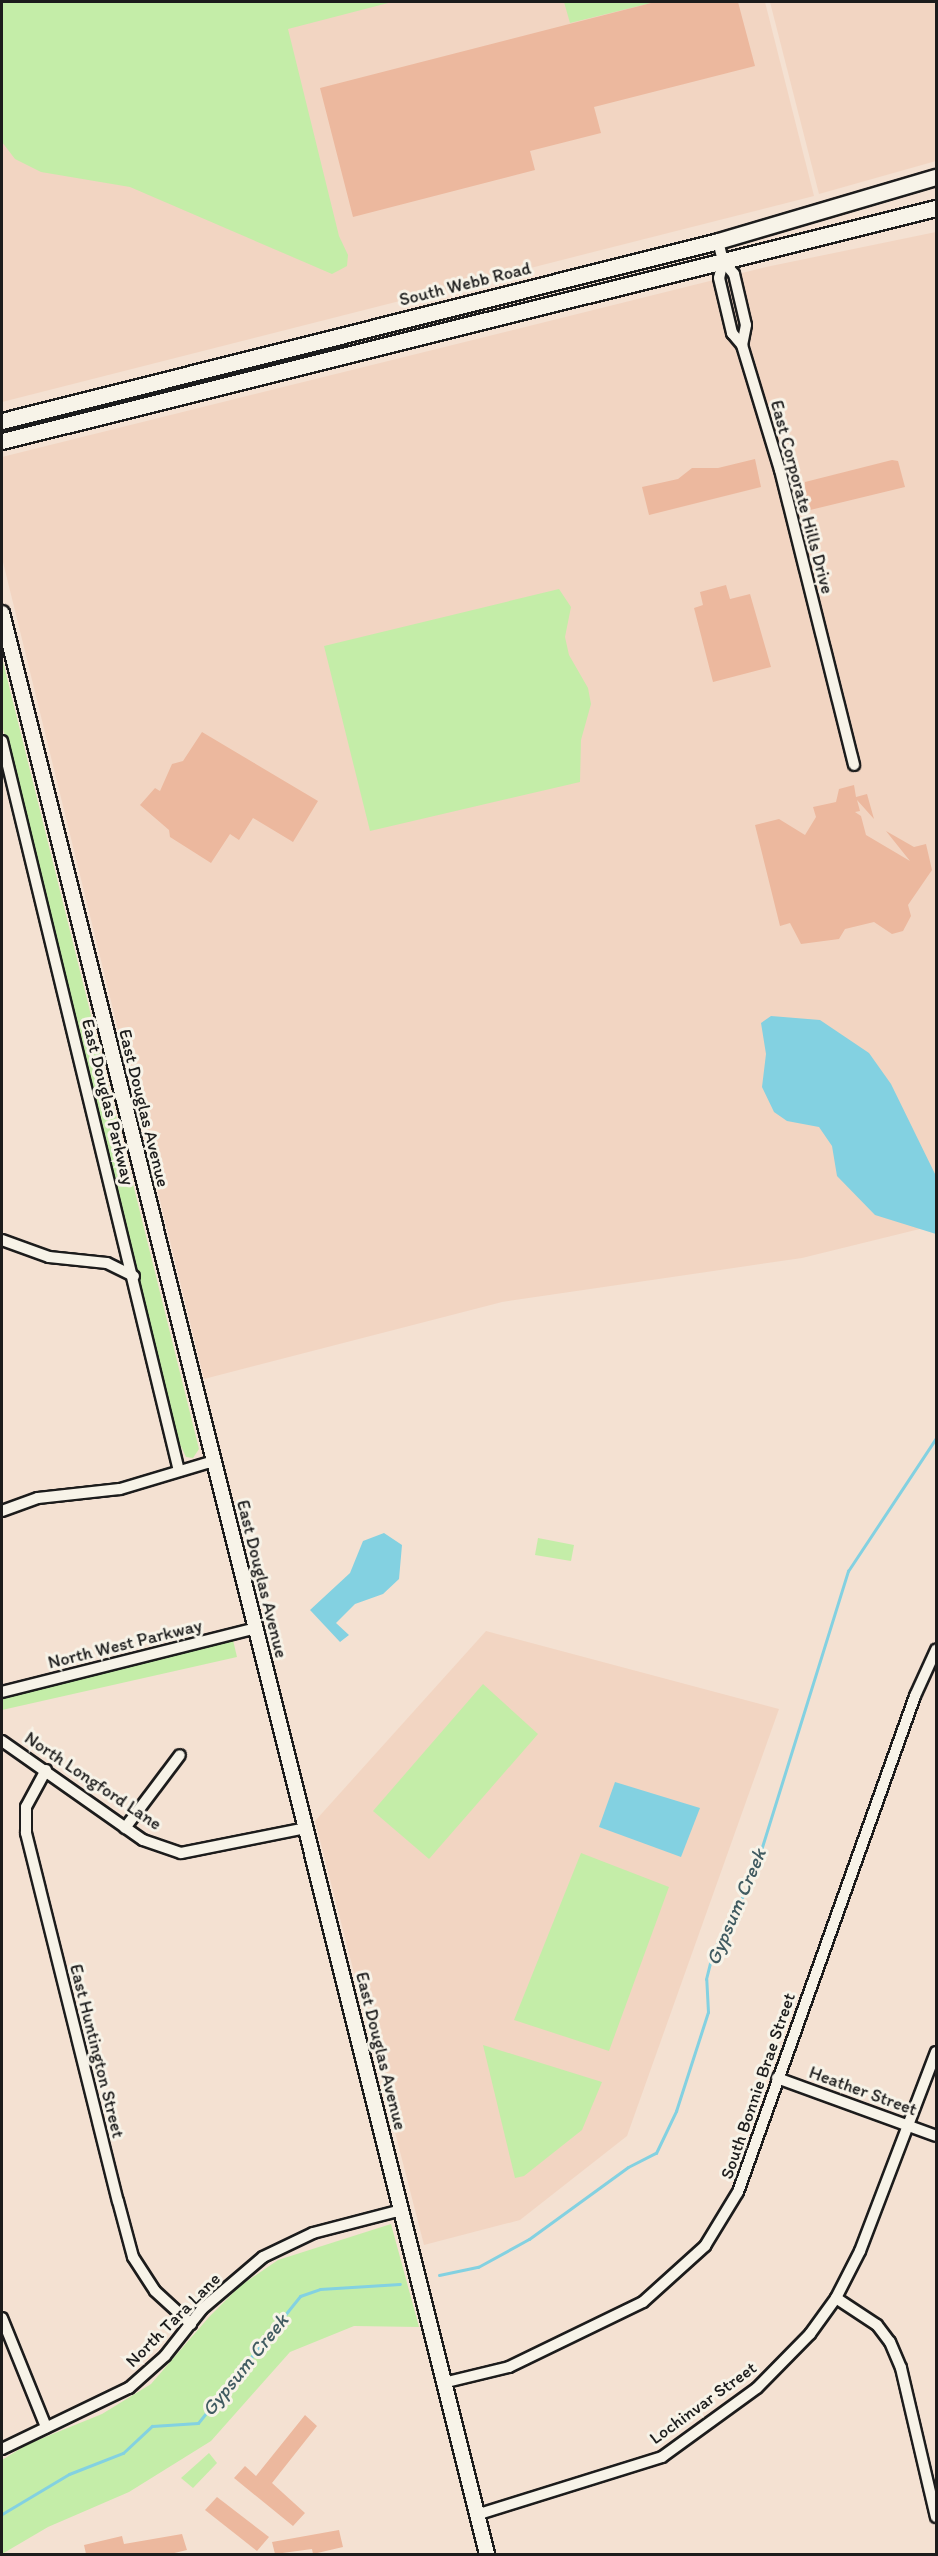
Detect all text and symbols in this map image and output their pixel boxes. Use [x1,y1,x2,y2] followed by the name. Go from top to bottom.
[397,257,533,311] street label: South Webb Road
[766,398,838,596] street label: East Corporate Hills Drive
[77,1017,139,1187] street label: East Douglas Parkway
[114,1027,174,1189] street label: East Douglas Avenue
[232,1498,292,1660] street label: East Douglas Avenue
[47,1615,203,1673] street label: North West Parkway
[20,1727,166,1835] street label: North Longford Lane
[701,1845,771,1969] water label: Gypsum Creek
[65,1961,129,2141] street label: East Huntington Street
[351,1970,411,2132] street label: East Douglas Avenue
[716,1990,800,2182] street label: South Bonnie Brae Street
[806,2061,920,2121] street label: Heather Street
[122,2269,224,2371] street label: North Tara Lane
[197,2309,293,2421] water label: Gypsum Creek
[645,2357,761,2449] street label: Lochinvar Street

